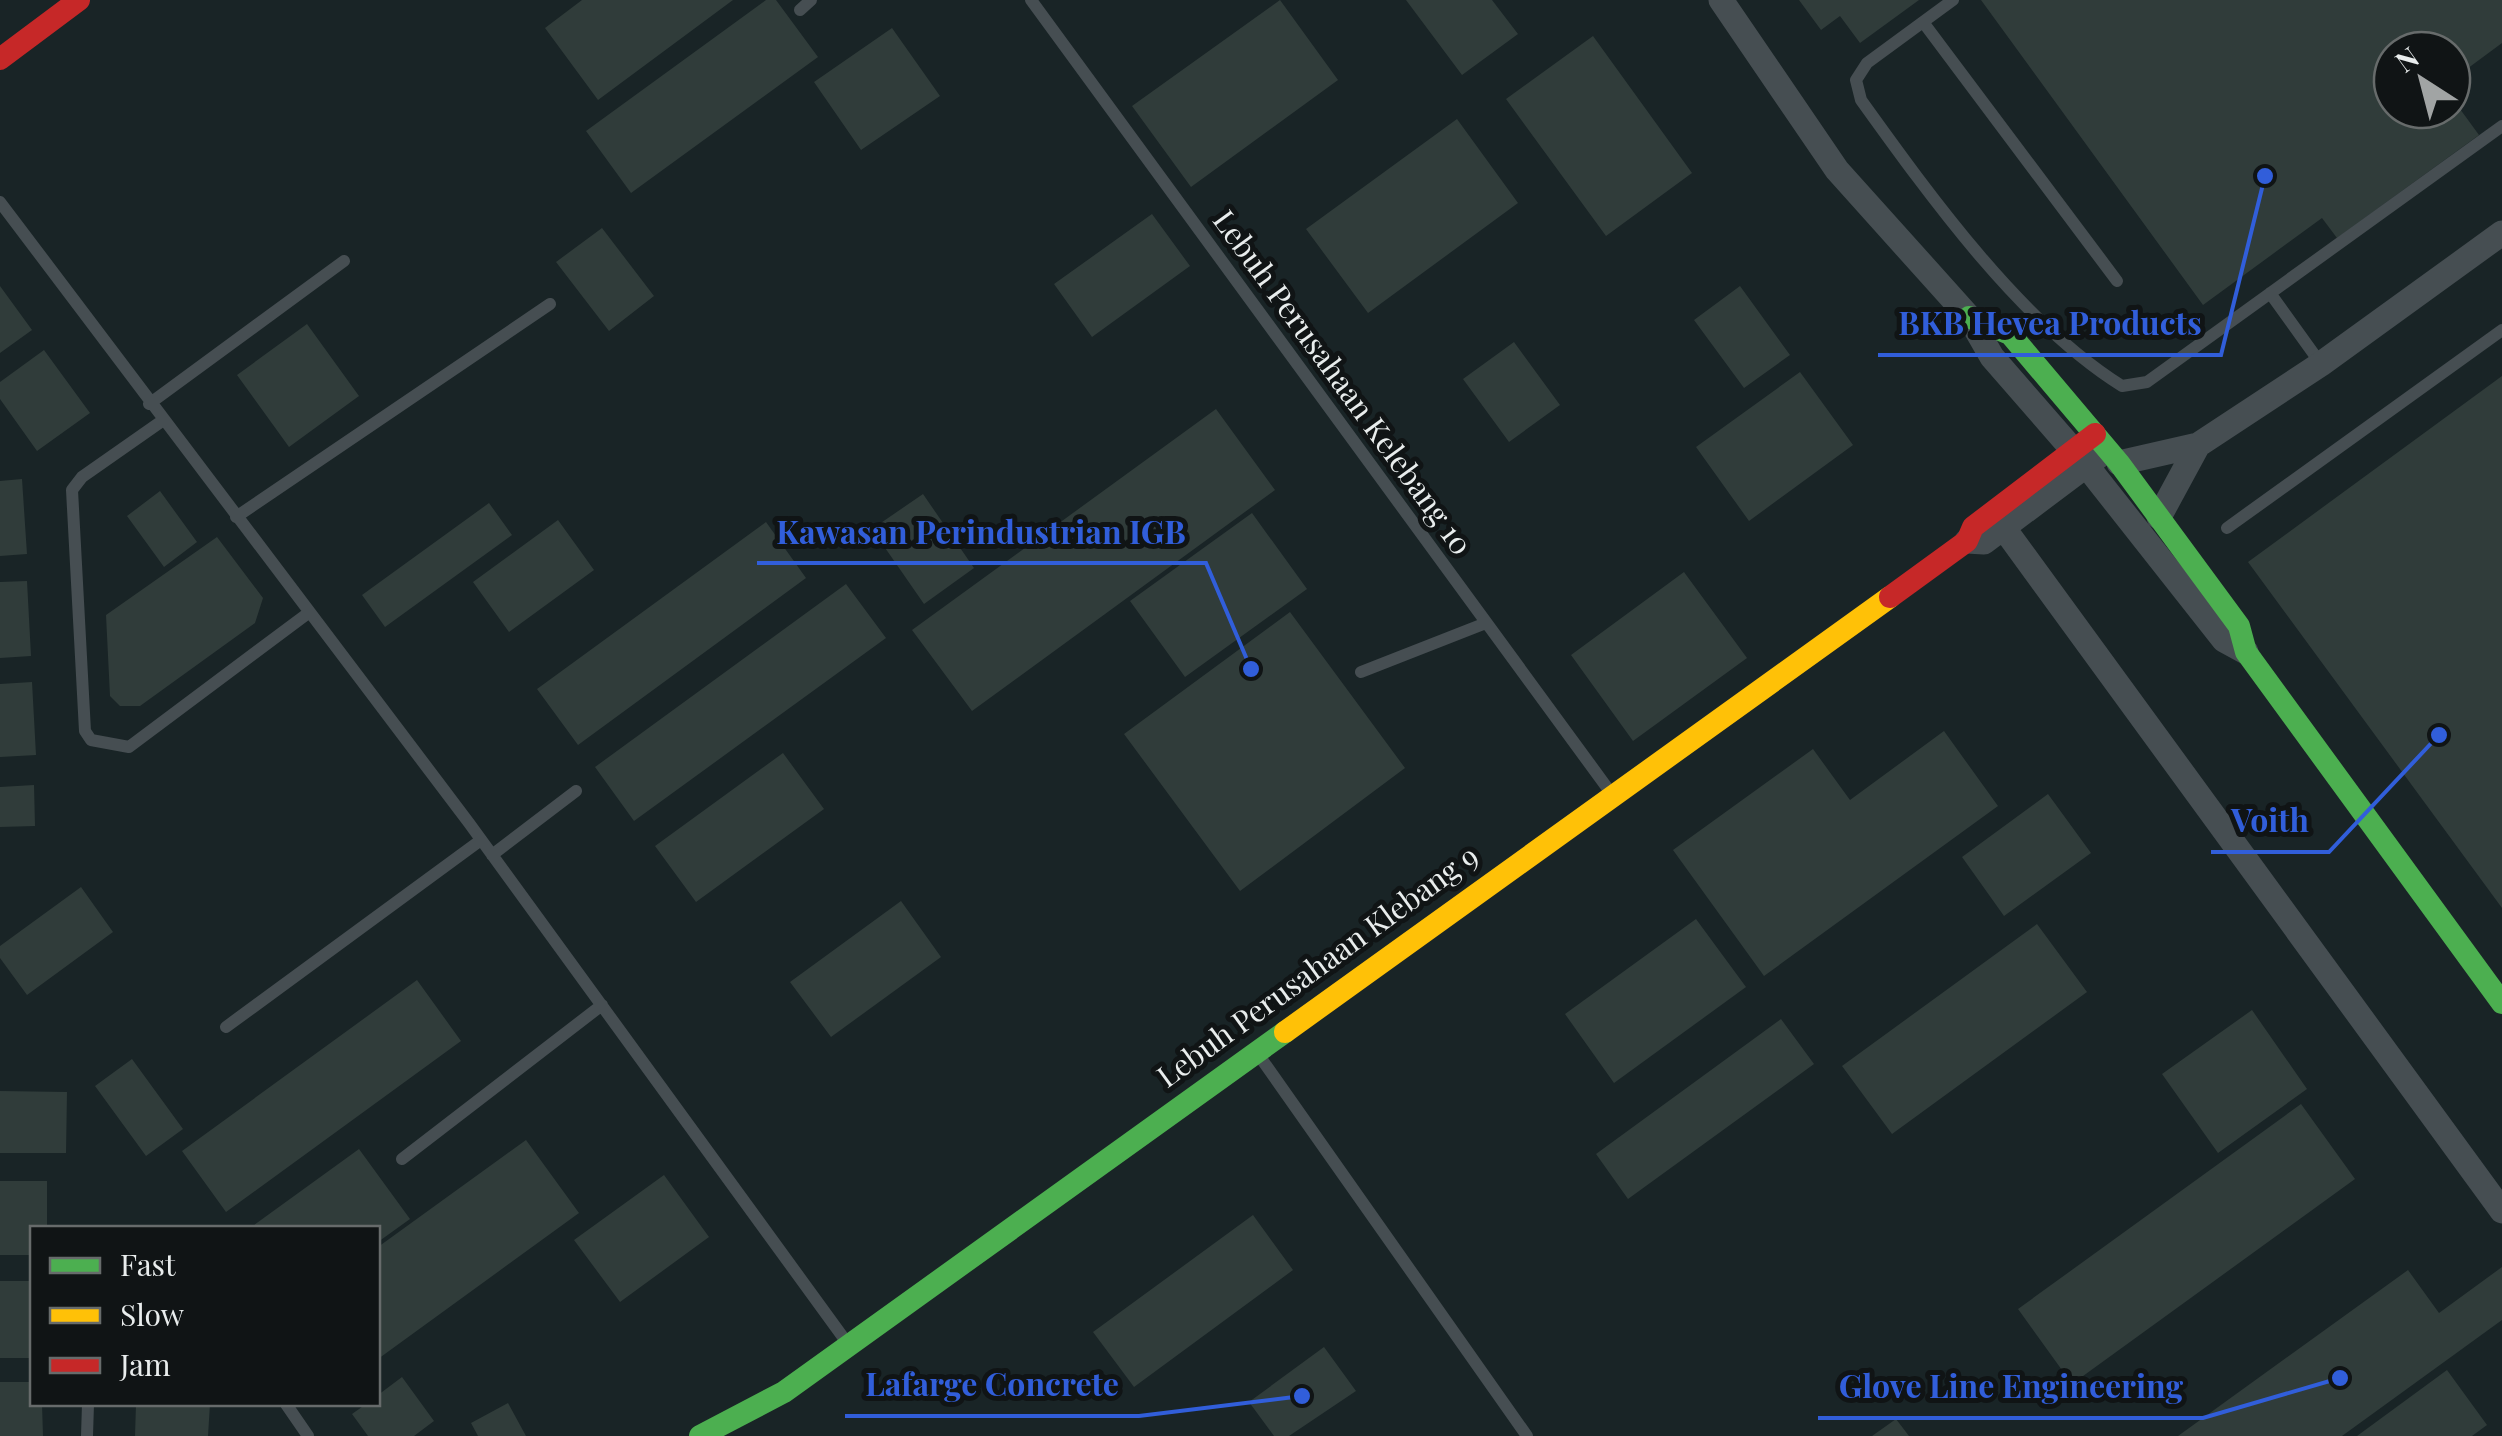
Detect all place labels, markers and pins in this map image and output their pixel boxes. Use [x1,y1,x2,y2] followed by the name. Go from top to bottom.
[1878,293,2221,355] callout: BKB Hevea Products
[757,501,1206,563] callout: Kawasan Perindustrian IGB
[2211,790,2329,852] callout: Voith
[845,1354,1139,1416] callout: Lafarge Concrete
[1818,1356,2203,1418] callout: Glove Line Engineering

